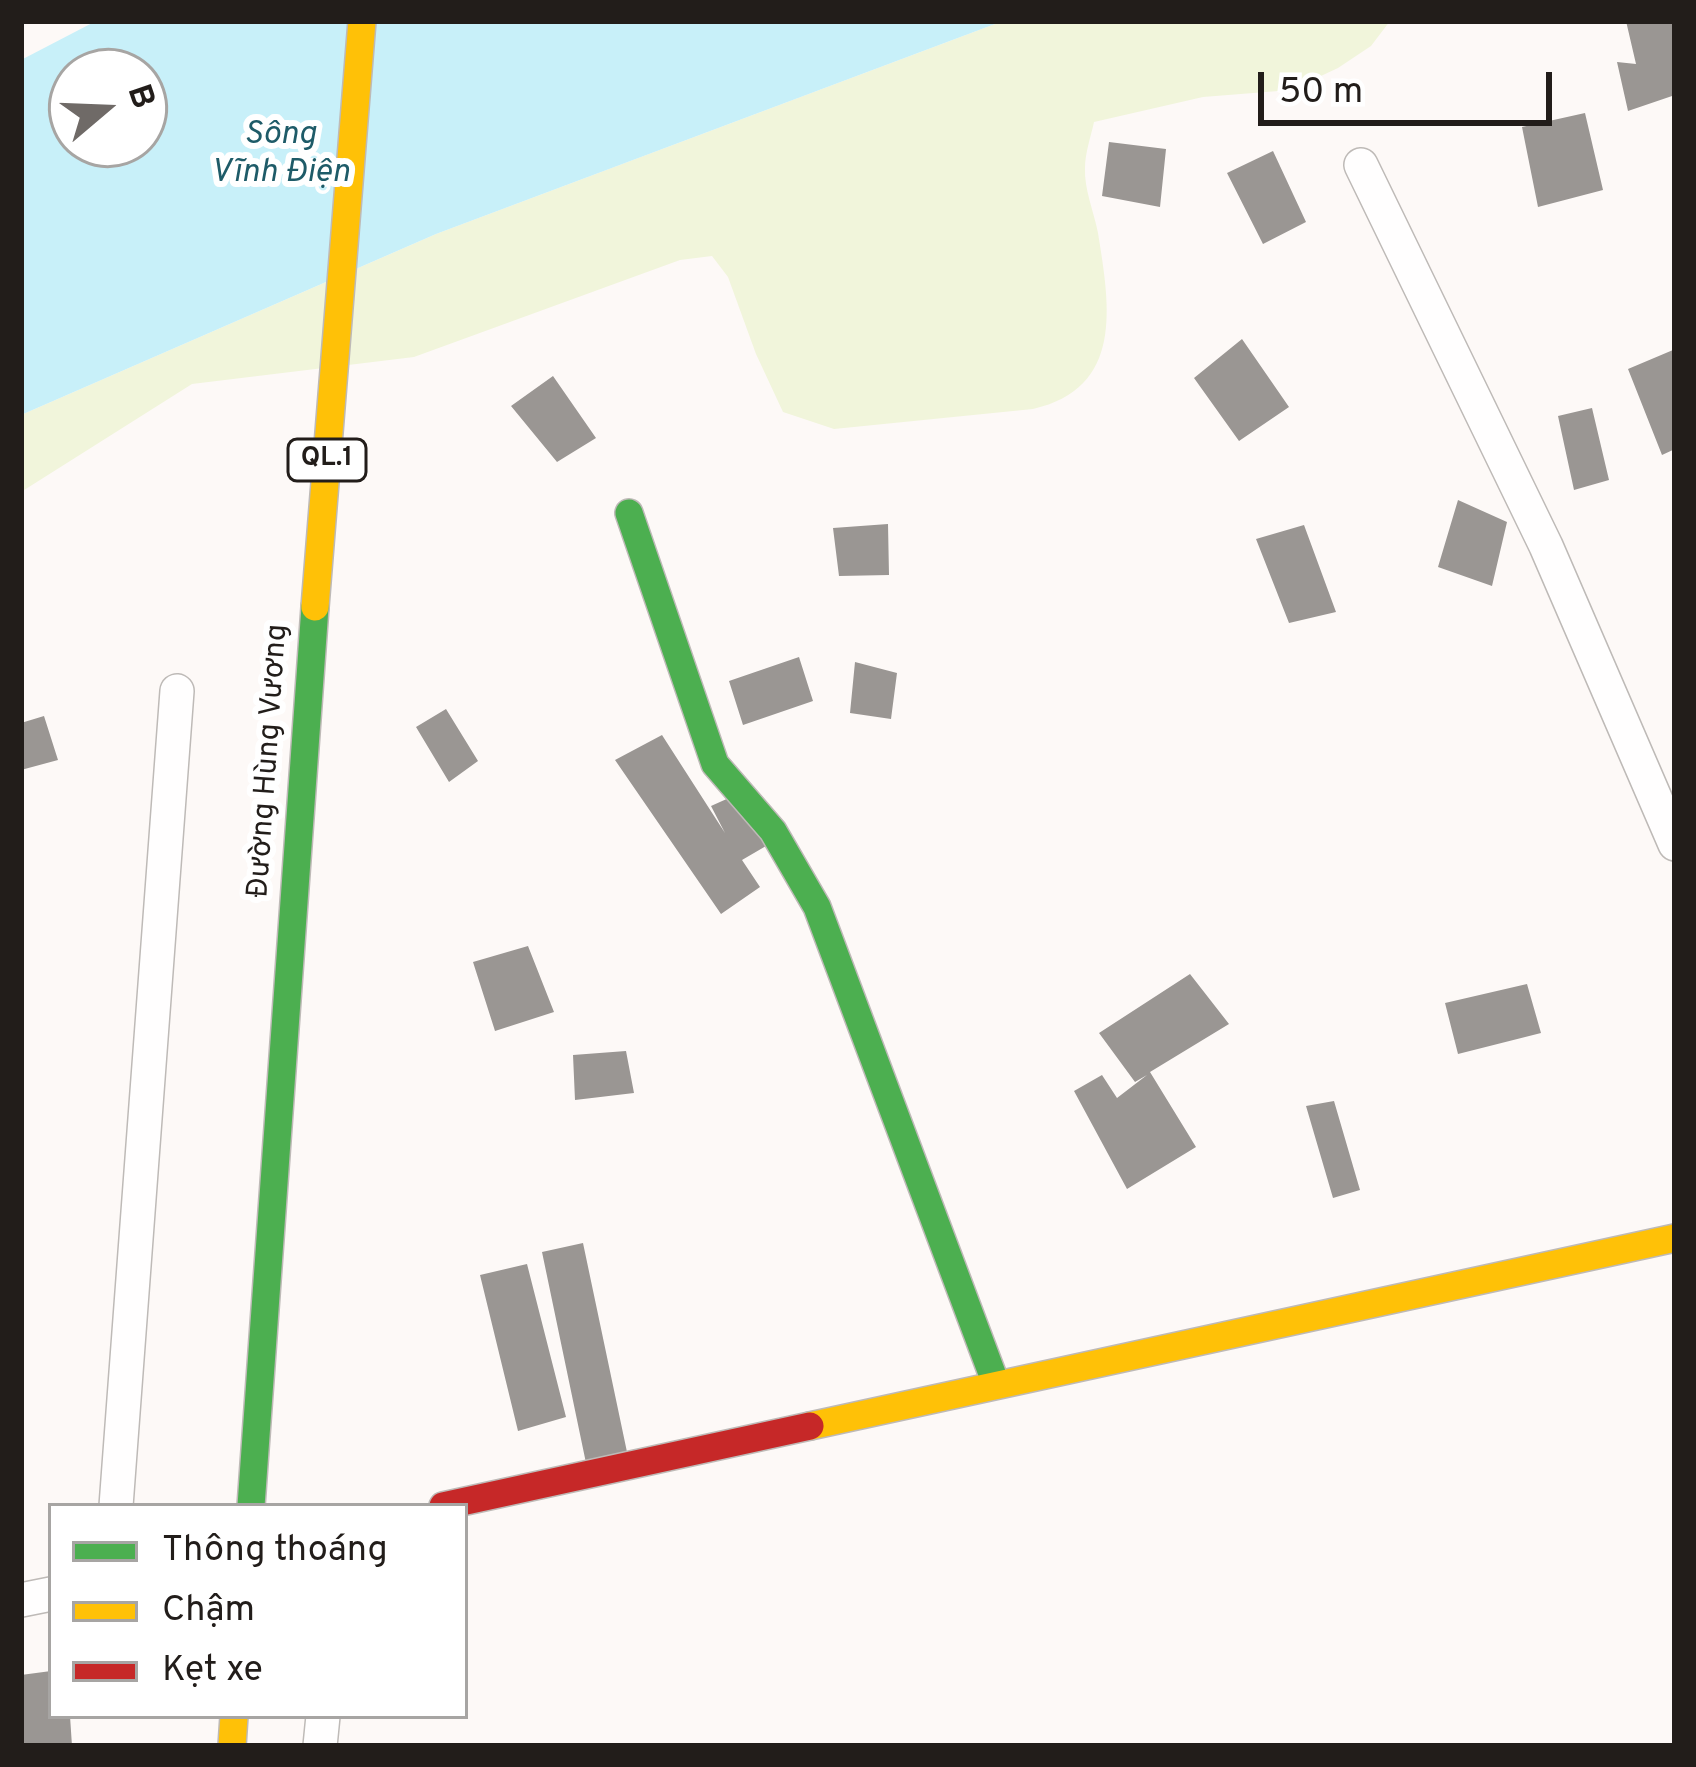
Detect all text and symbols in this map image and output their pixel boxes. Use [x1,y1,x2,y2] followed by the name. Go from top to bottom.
[48,48,168,168] north arrow
[1264,48,1558,122] scale bar
[1279,70,1363,116] text: 50 m
[116,80,163,115] text: B
[210,116,350,194] water label: Sông Vĩnh Điện
[288,439,366,481] road number: QL.1
[242,623,298,899] street label: Đường Hùng Vương
[48,1503,468,1719] legend
[162,1528,388,1574] text: Thông thoáng
[162,1588,255,1634] text: Chậm
[162,1648,263,1694] text: Kẹt xe

